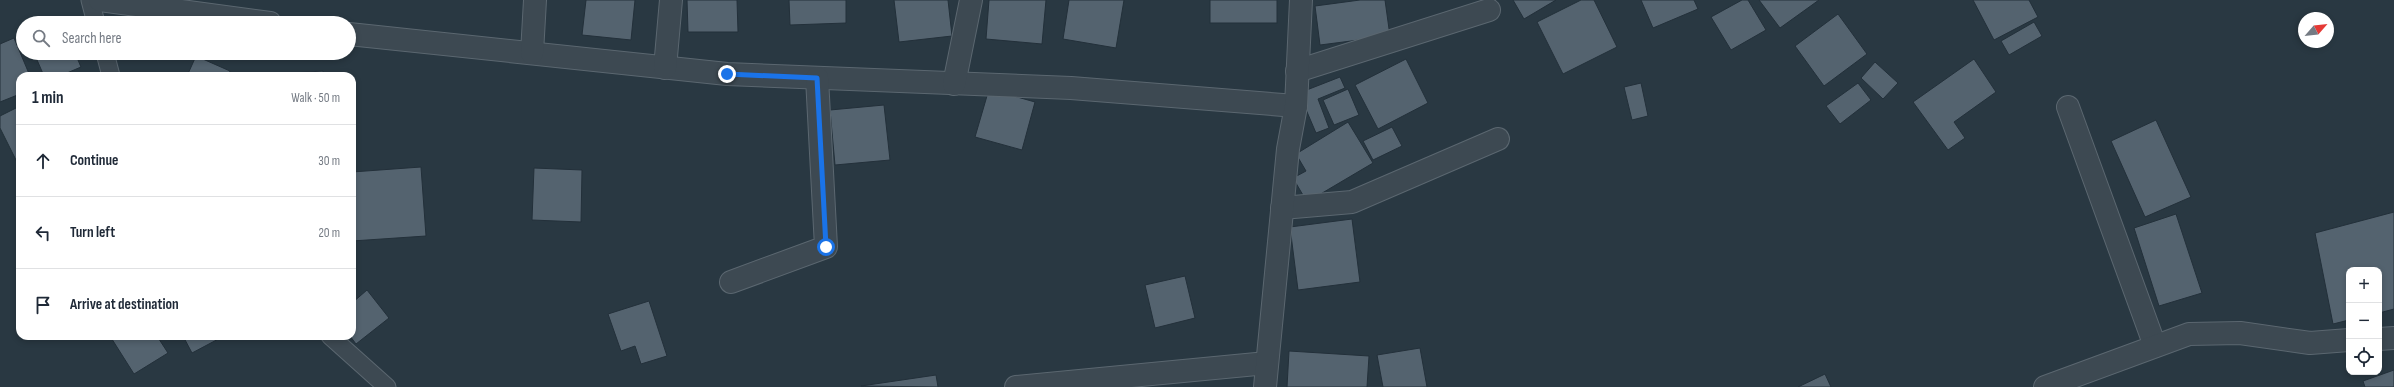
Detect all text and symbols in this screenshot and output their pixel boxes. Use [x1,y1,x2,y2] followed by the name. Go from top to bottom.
[2298,12,2334,48] north arrow
[16,16,356,60] search box
[30,27,52,49] icon: search
[62,29,122,48] text: Search here
[718,65,736,83] route end
[32,88,64,108] text: 1 min
[291,90,340,106] text: Walk · 50 m
[32,150,54,172] icon: ahead
[70,151,119,170] text: Continue
[318,153,340,169] text: 30 m
[32,222,54,244] icon: left
[70,223,115,242] text: Turn left
[318,225,340,241] text: 20 m
[817,238,835,256] route start
[2346,267,2382,375] map controls
[2346,267,2382,303] button: +
[32,294,54,316] icon: arrive
[70,295,179,314] text: Arrive at destination
[2346,303,2382,339] button: −
[2346,339,2382,375] button: locate

